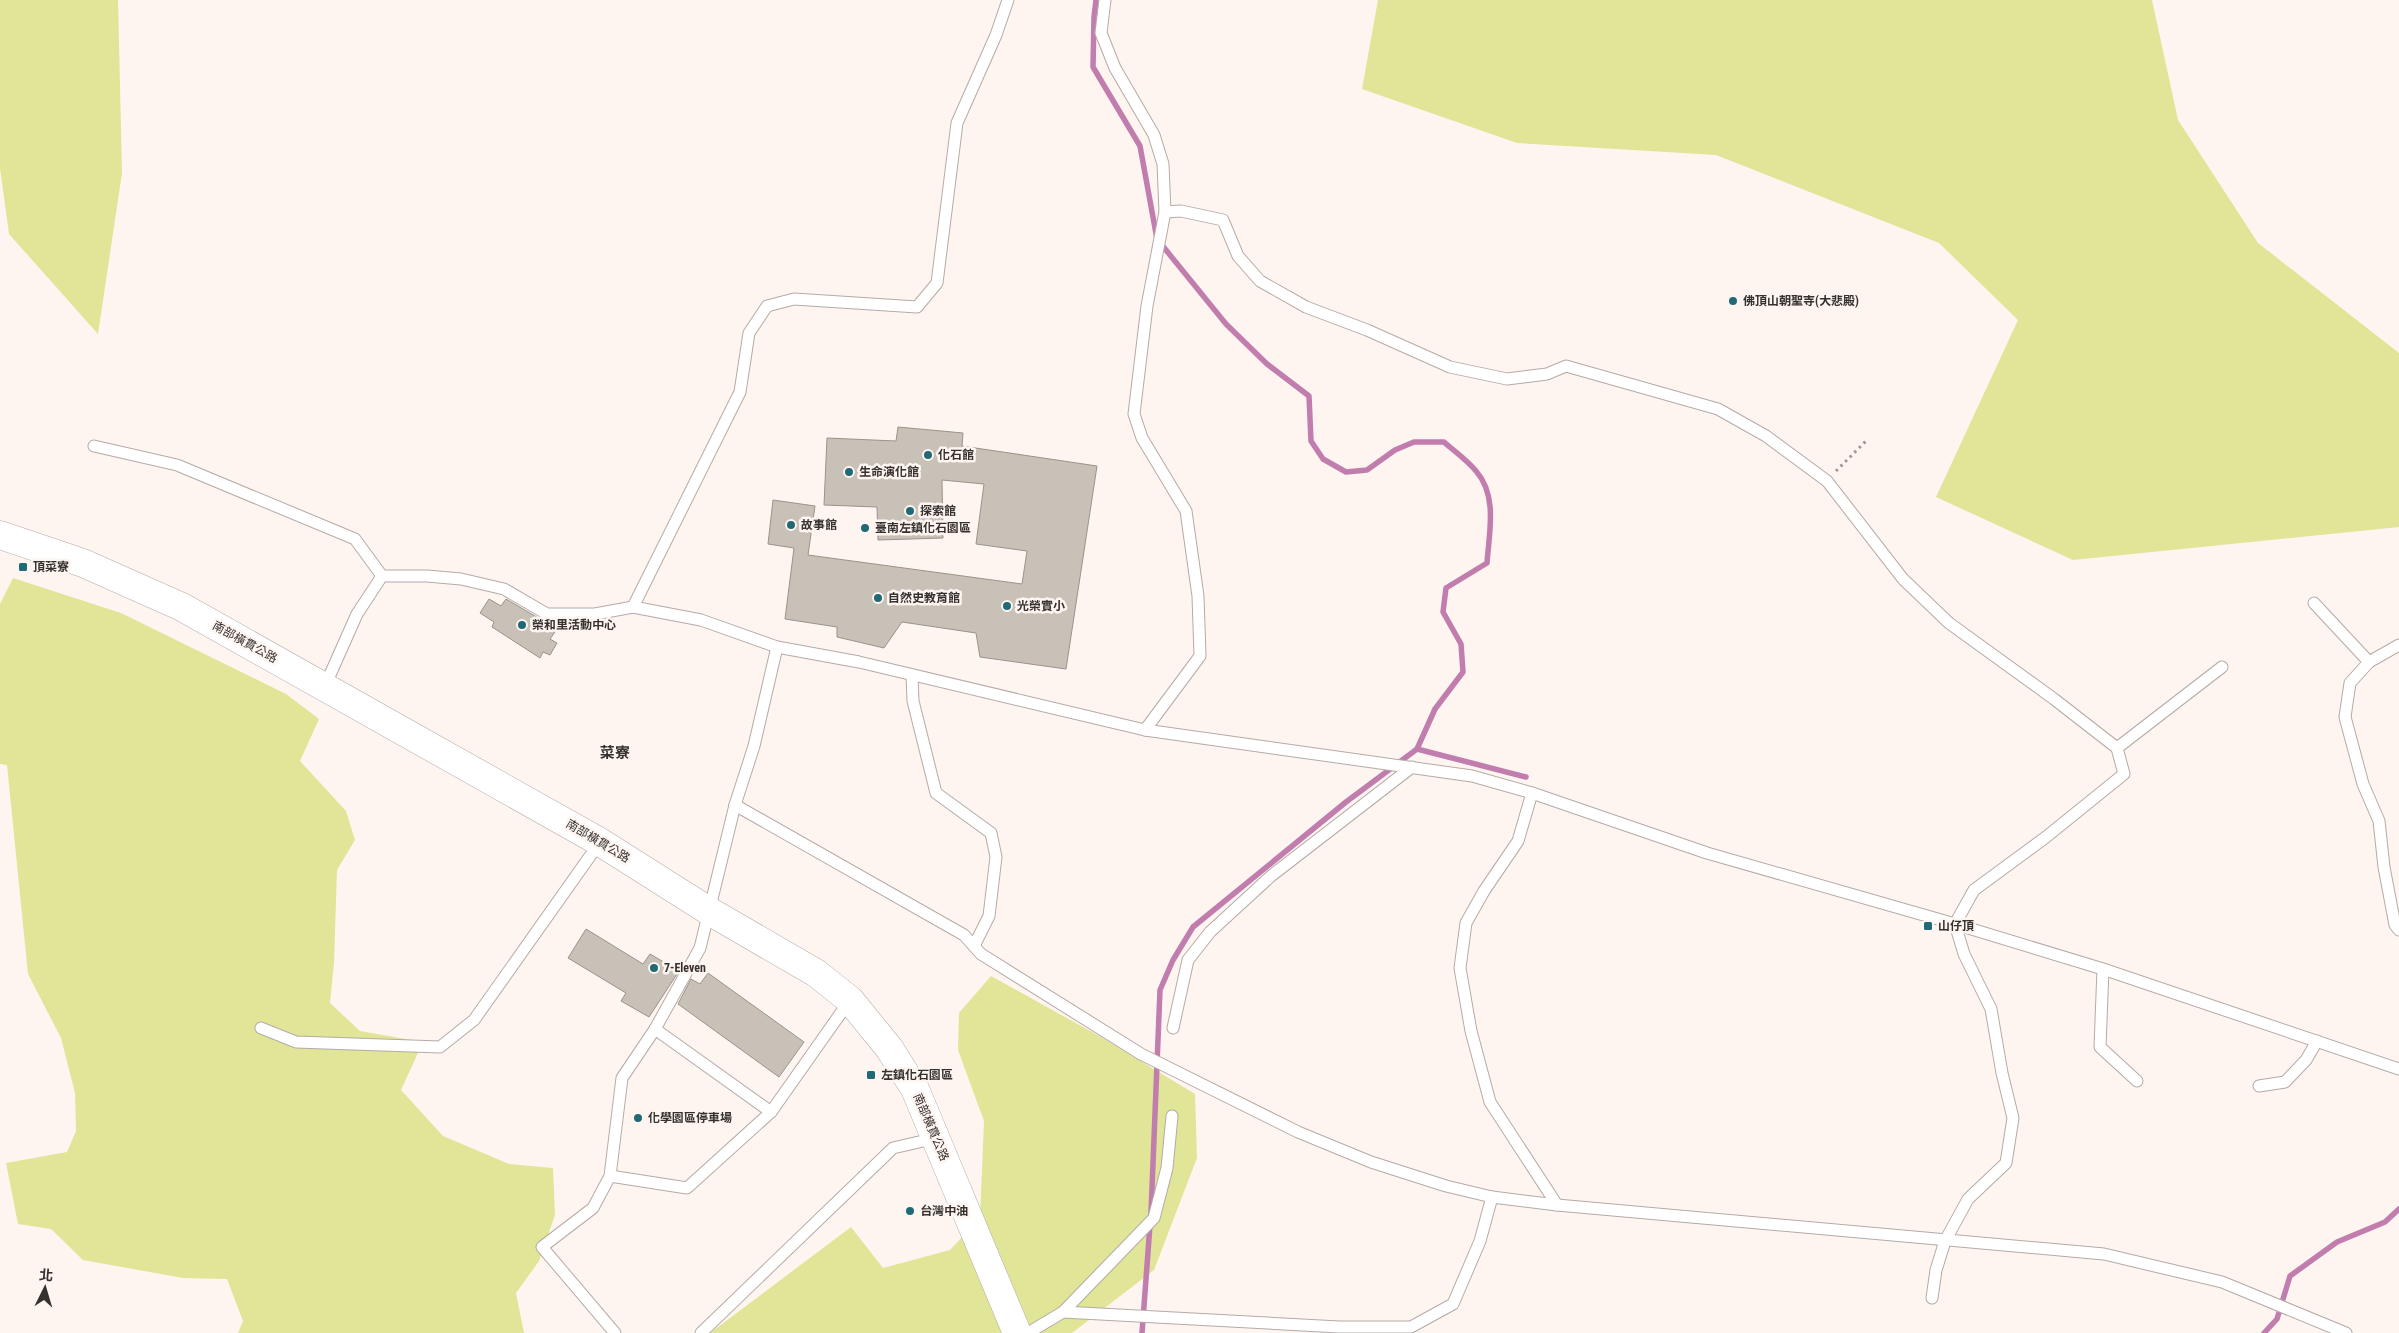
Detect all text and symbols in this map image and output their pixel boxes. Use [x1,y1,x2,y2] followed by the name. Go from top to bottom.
[1743,294,1859,308] place label: 佛頂山朝聖寺(大悲殿)
[1727,295,1739,307] marker: 佛頂山朝聖寺(大悲殿)
[938,448,974,462] place label: 化石館
[922,449,934,461] marker: 化石館
[859,465,919,479] place label: 生命演化館
[843,466,855,478] marker: 生命演化館
[920,504,956,518] place label: 探索館
[904,505,916,517] marker: 探索館
[801,518,837,532] place label: 故事館
[785,519,797,531] marker: 故事館
[875,521,971,535] place label: 臺南左鎮化石園區
[859,522,871,534] marker: 臺南左鎮化石園區
[33,560,69,574] place label: 頂菜寮
[17,561,29,573] marker: 頂菜寮
[888,591,960,605] place label: 自然史教育館
[872,592,884,604] marker: 自然史教育館
[1017,599,1065,613] place label: 光榮實小
[1001,600,1013,612] marker: 光榮實小
[210,618,280,666] street label: 南部橫貫公路
[532,618,616,632] place label: 榮和里活動中心
[516,619,528,631] marker: 榮和里活動中心
[600,744,630,762] district label: 菜寮
[564,816,632,866] street label: 南部橫貫公路
[1938,919,1974,933] place label: 山仔頂
[1922,920,1934,932] marker: 山仔頂
[664,961,706,975] place label: 7-Eleven
[648,962,660,974] marker: 7-Eleven
[881,1068,953,1082] place label: 左鎮化石園區
[865,1069,877,1081] marker: 左鎮化石園區
[910,1091,952,1163] street label: 南部橫貫公路
[648,1111,732,1125] place label: 化學園區停車場
[632,1112,644,1124] marker: 化學園區停車場
[920,1204,968,1218] place label: 台灣中油
[904,1205,916,1217] marker: 台灣中油
[20,1263,70,1313] north arrow
[38,1266,54,1284] text: 北

